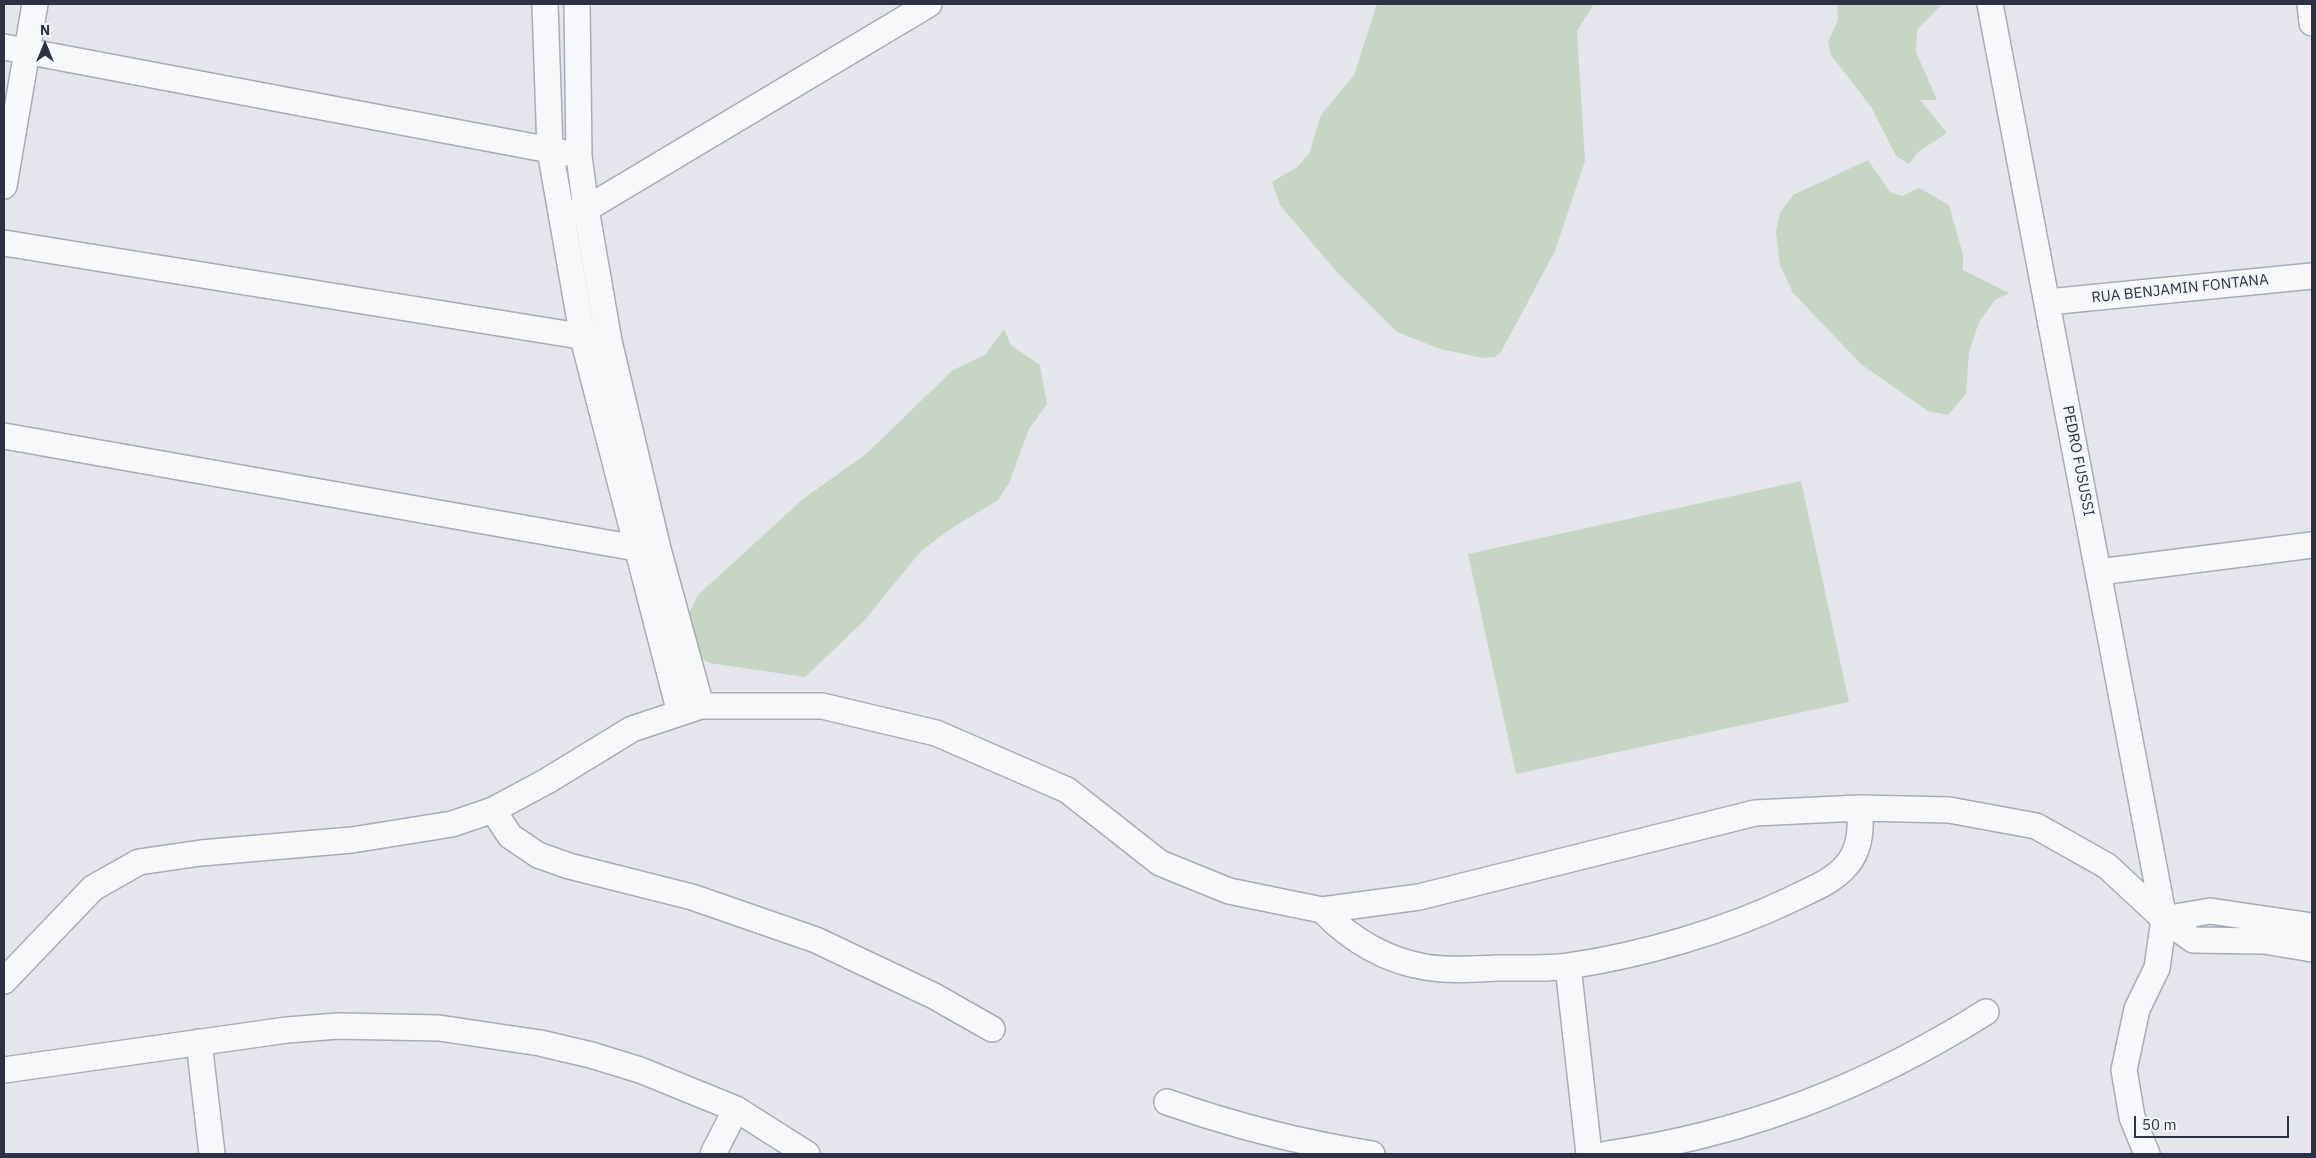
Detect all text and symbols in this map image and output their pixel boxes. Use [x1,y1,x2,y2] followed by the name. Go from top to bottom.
[20,20,70,70] north arrow
[40,21,50,39] text: N
[2091,271,2269,307] street label: RUA BENJAMIN FONTANA
[2058,404,2098,518] street label: PEDRO FUSUSSI
[2136,1106,2291,1138] scale bar
[2142,1115,2177,1134] text: 50 m

